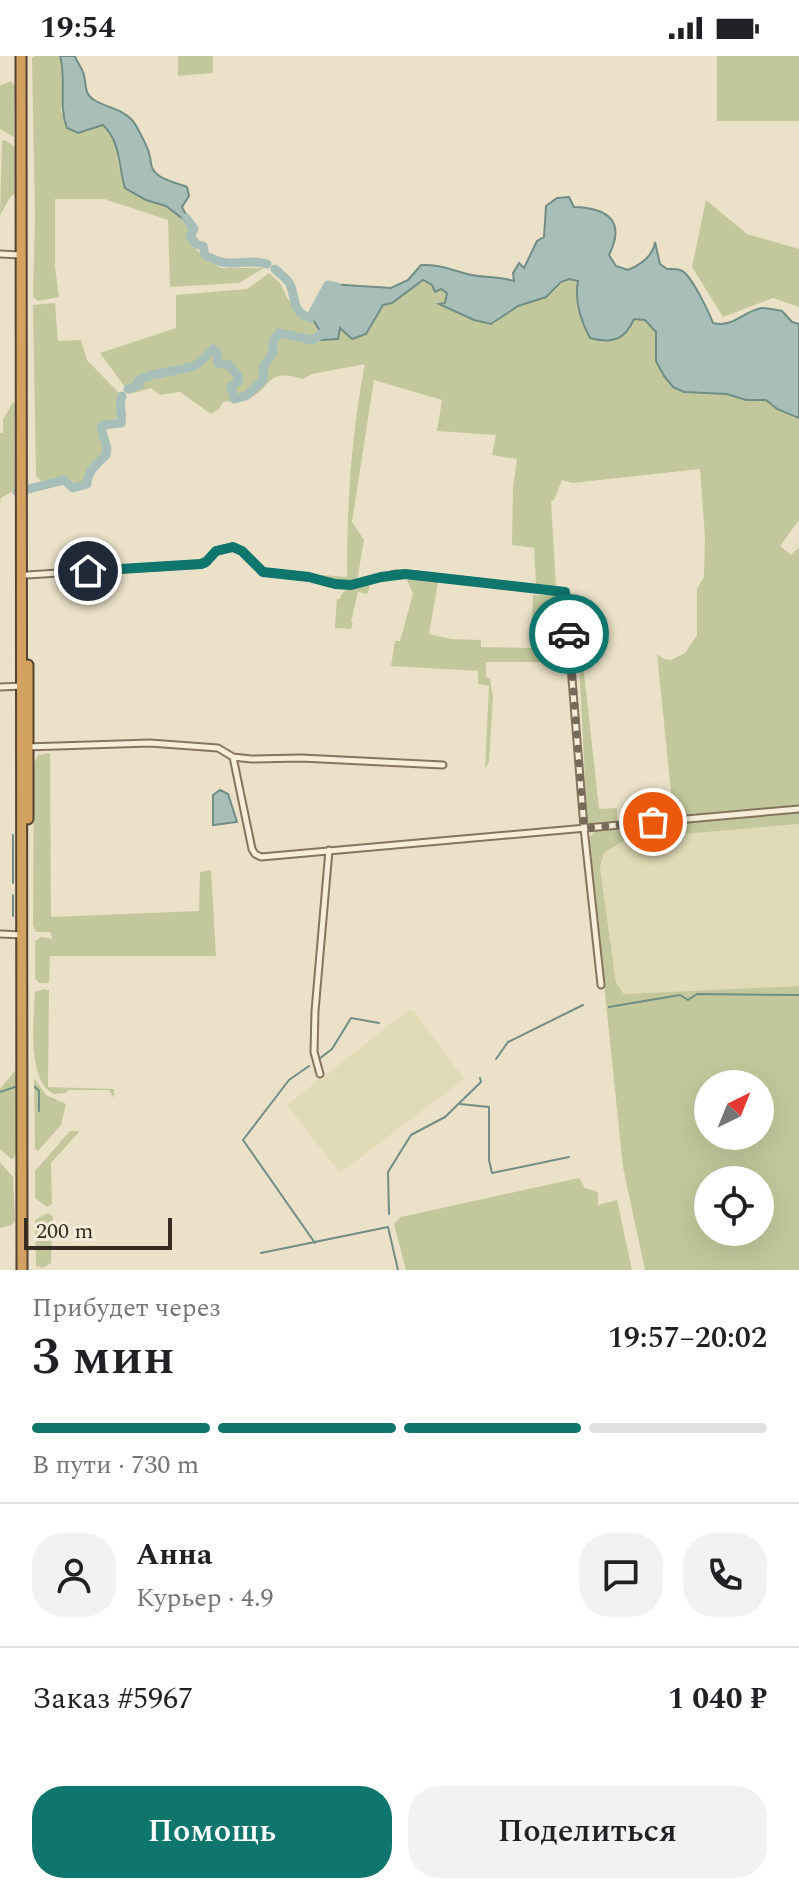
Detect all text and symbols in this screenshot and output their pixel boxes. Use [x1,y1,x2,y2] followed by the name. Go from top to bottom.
[40,5,115,51] text: 19:54
[54,537,122,605] pin
[66,549,110,593] icon: home
[529,594,609,674] courier
[547,612,591,656] icon: car
[619,788,687,856] pin
[631,800,675,844] icon: bag
[694,1070,774,1150] north arrow
[694,1070,774,1246] map controls
[694,1166,774,1246] button: locate
[24,1214,172,1250] scale bar
[36,1215,93,1248] text: 200 m
[32,1288,221,1328] text: Прибудет через
[608,1315,767,1361] text: 19:57–20:02
[32,1318,175,1397] text: 3 мин
[32,1445,199,1485] text: В пути · 730 m
[136,1532,212,1578] text: Анна
[32,1533,116,1617] button: person
[579,1533,663,1617] button: chat
[683,1533,767,1617] button: phone
[136,1578,273,1618] text: Курьер · 4.9
[32,1676,193,1722] text: Заказ #5967
[668,1676,767,1722] text: 1 040 ₽
[32,1786,392,1878] button: Помощь
[408,1786,767,1878] button: Поделиться

